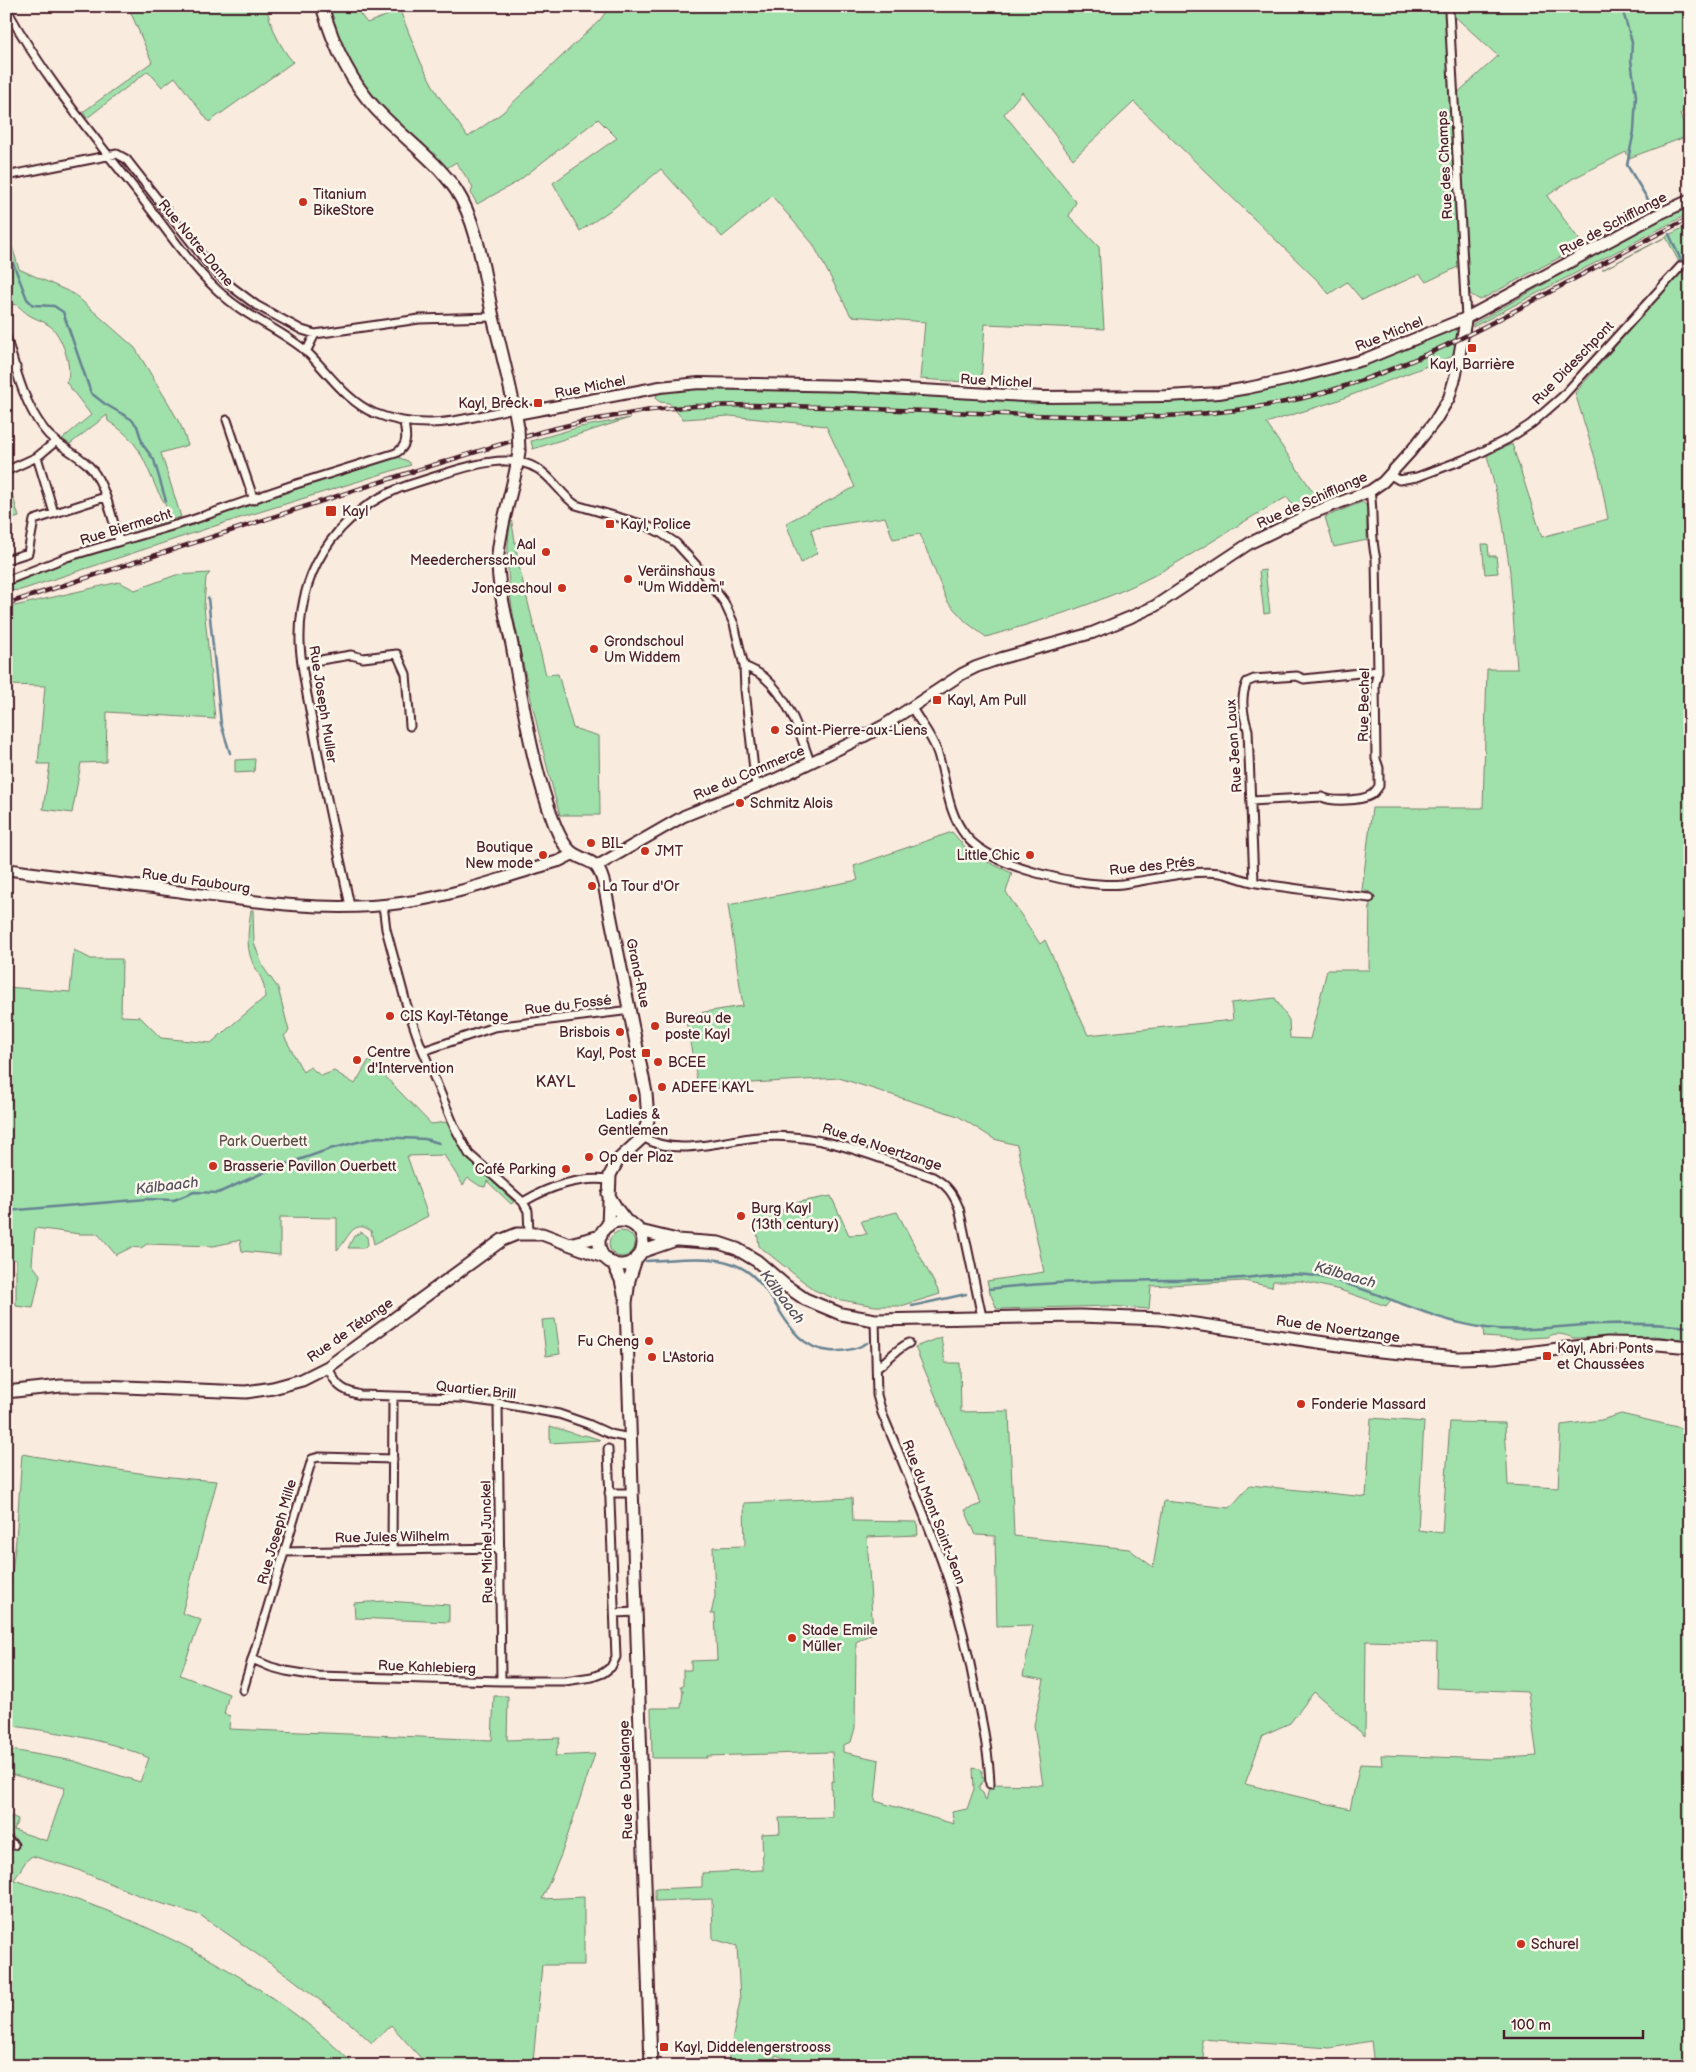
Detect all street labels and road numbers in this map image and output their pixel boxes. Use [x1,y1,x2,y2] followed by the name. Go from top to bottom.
[1434,110,1456,220] street label: Rue des Champs
[1556,188,1670,260] street label: Rue de Schifflange
[155,196,237,290] street label: Rue Notre-Dame
[1353,313,1425,355] street label: Rue Michel
[1529,317,1618,408] street label: Rue Dideschpont
[960,371,1032,391] street label: Rue Michel
[553,372,627,402] street label: Rue Michel
[1254,468,1370,532] street label: Rue de Schifflange
[78,505,175,549] street label: Rue Biermecht
[305,644,341,765] street label: Rue Joseph Muller
[1355,668,1373,742] street label: Rue Bechel
[1222,698,1246,793] street label: Rue Jean Laux
[691,742,807,804] street label: Rue du Commerce
[1108,853,1196,879] street label: Rue des Prés
[141,865,251,897] street label: Rue du Faubourg
[622,937,654,1009] street label: Grand-Rue
[523,991,613,1019] street label: Rue du Fossé
[820,1120,944,1174] street label: Rue de Noertzange
[304,1294,396,1366] street label: Rue de Tétange
[1275,1312,1401,1346] street label: Rue de Noertzange
[435,1377,517,1403] street label: Quartier Brill
[899,1437,969,1587] street label: Rue du Mont Saint-Jean
[254,1477,300,1587] street label: Rue Joseph Mille
[477,1480,497,1604] street label: Rue Michel Junckel
[334,1527,450,1547] street label: Rue Jules Wilhelm
[378,1657,476,1677] street label: Rue Kahlebierg
[615,1720,637,1840] street label: Rue de Dudelange

